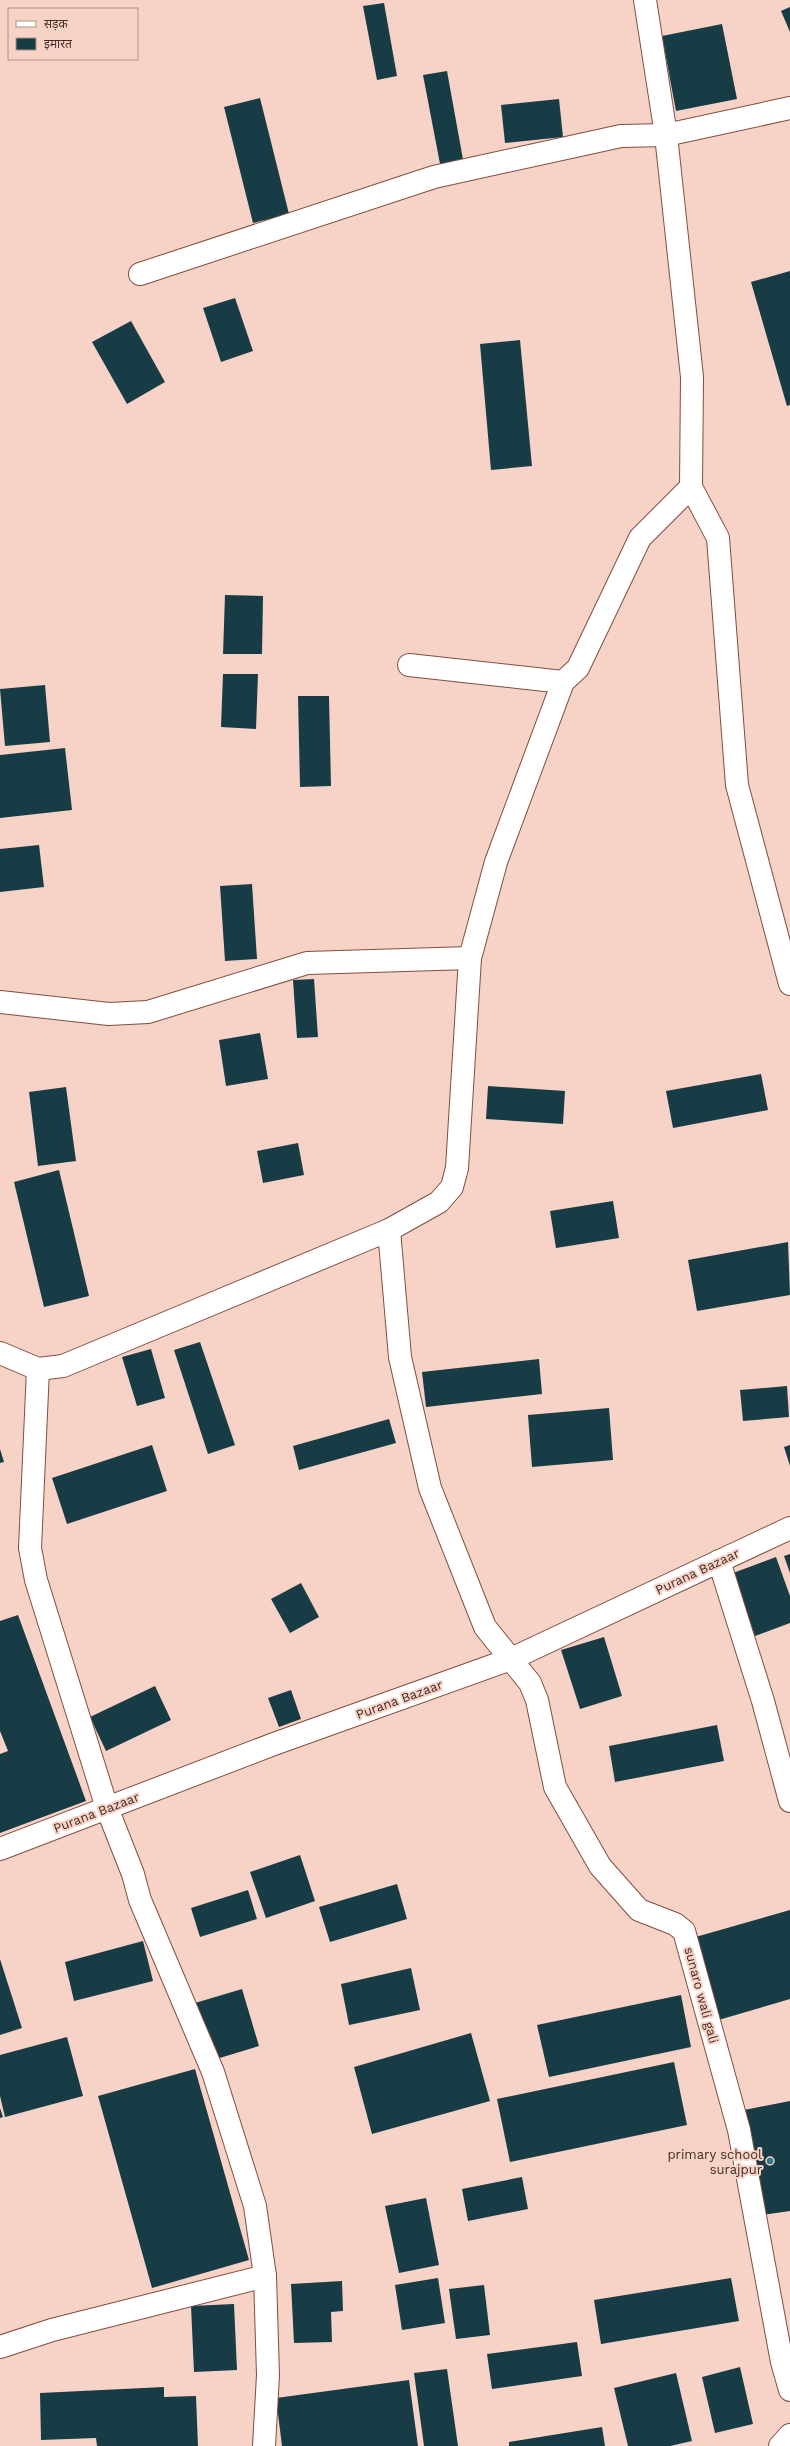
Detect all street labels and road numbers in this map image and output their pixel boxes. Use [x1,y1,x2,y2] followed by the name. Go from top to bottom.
[653,1545,742,1597] street label: Purana Bazaar
[354,1677,444,1722] street label: Purana Bazaar
[51,1789,141,1836] street label: Purana Bazaar
[681,1945,722,2045] street label: sunaro wali gali

